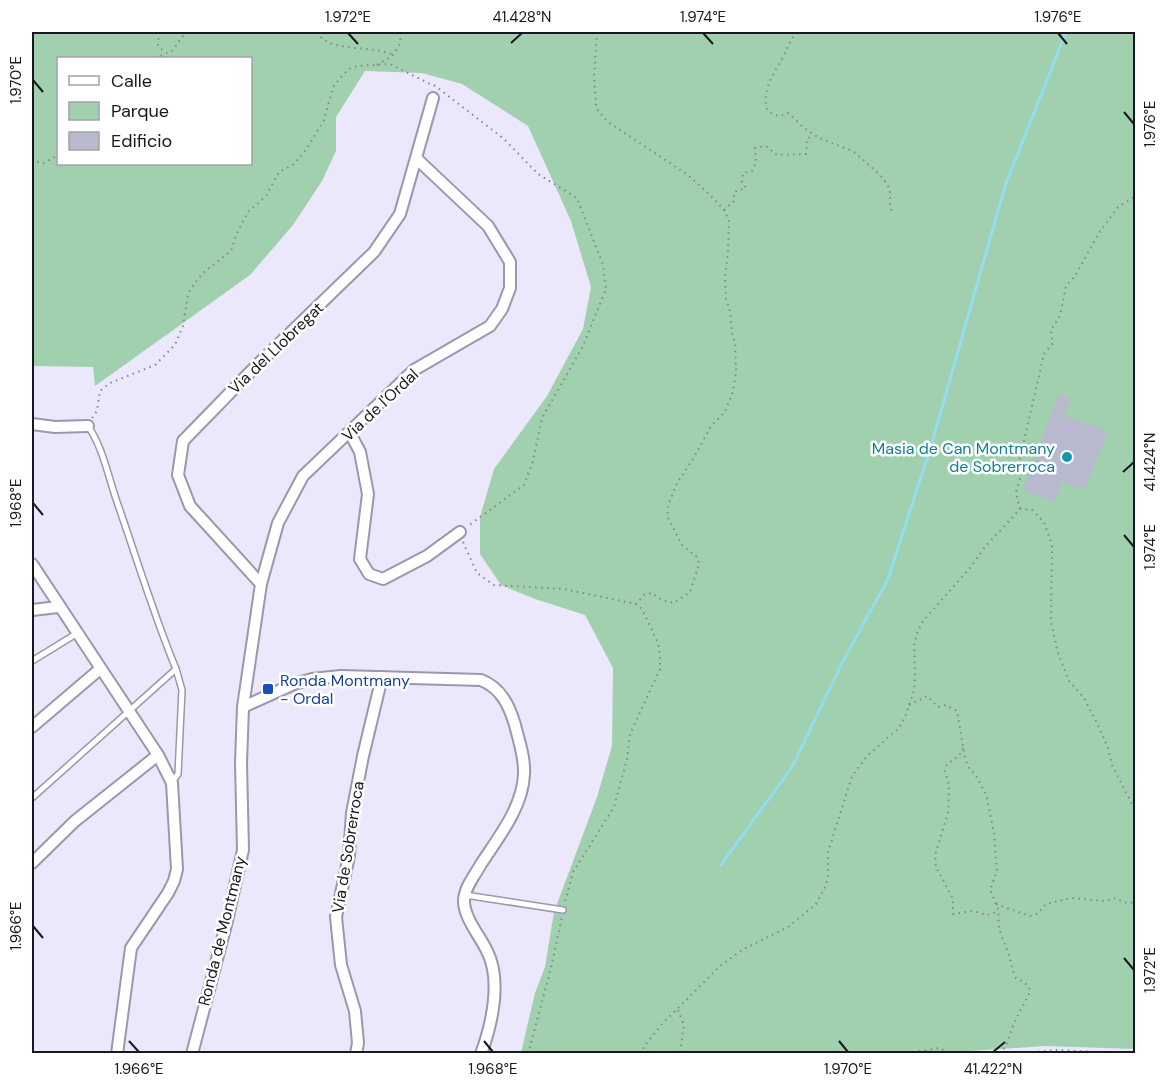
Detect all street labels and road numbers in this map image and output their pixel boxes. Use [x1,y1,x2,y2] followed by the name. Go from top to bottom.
[224,297,328,399] street label: Via del Llobregat
[337,364,423,446] street label: Via de l'Ordal
[327,780,369,914] street label: Via de Sobrerroca
[193,854,251,1008] street label: Ronda de Montmany

